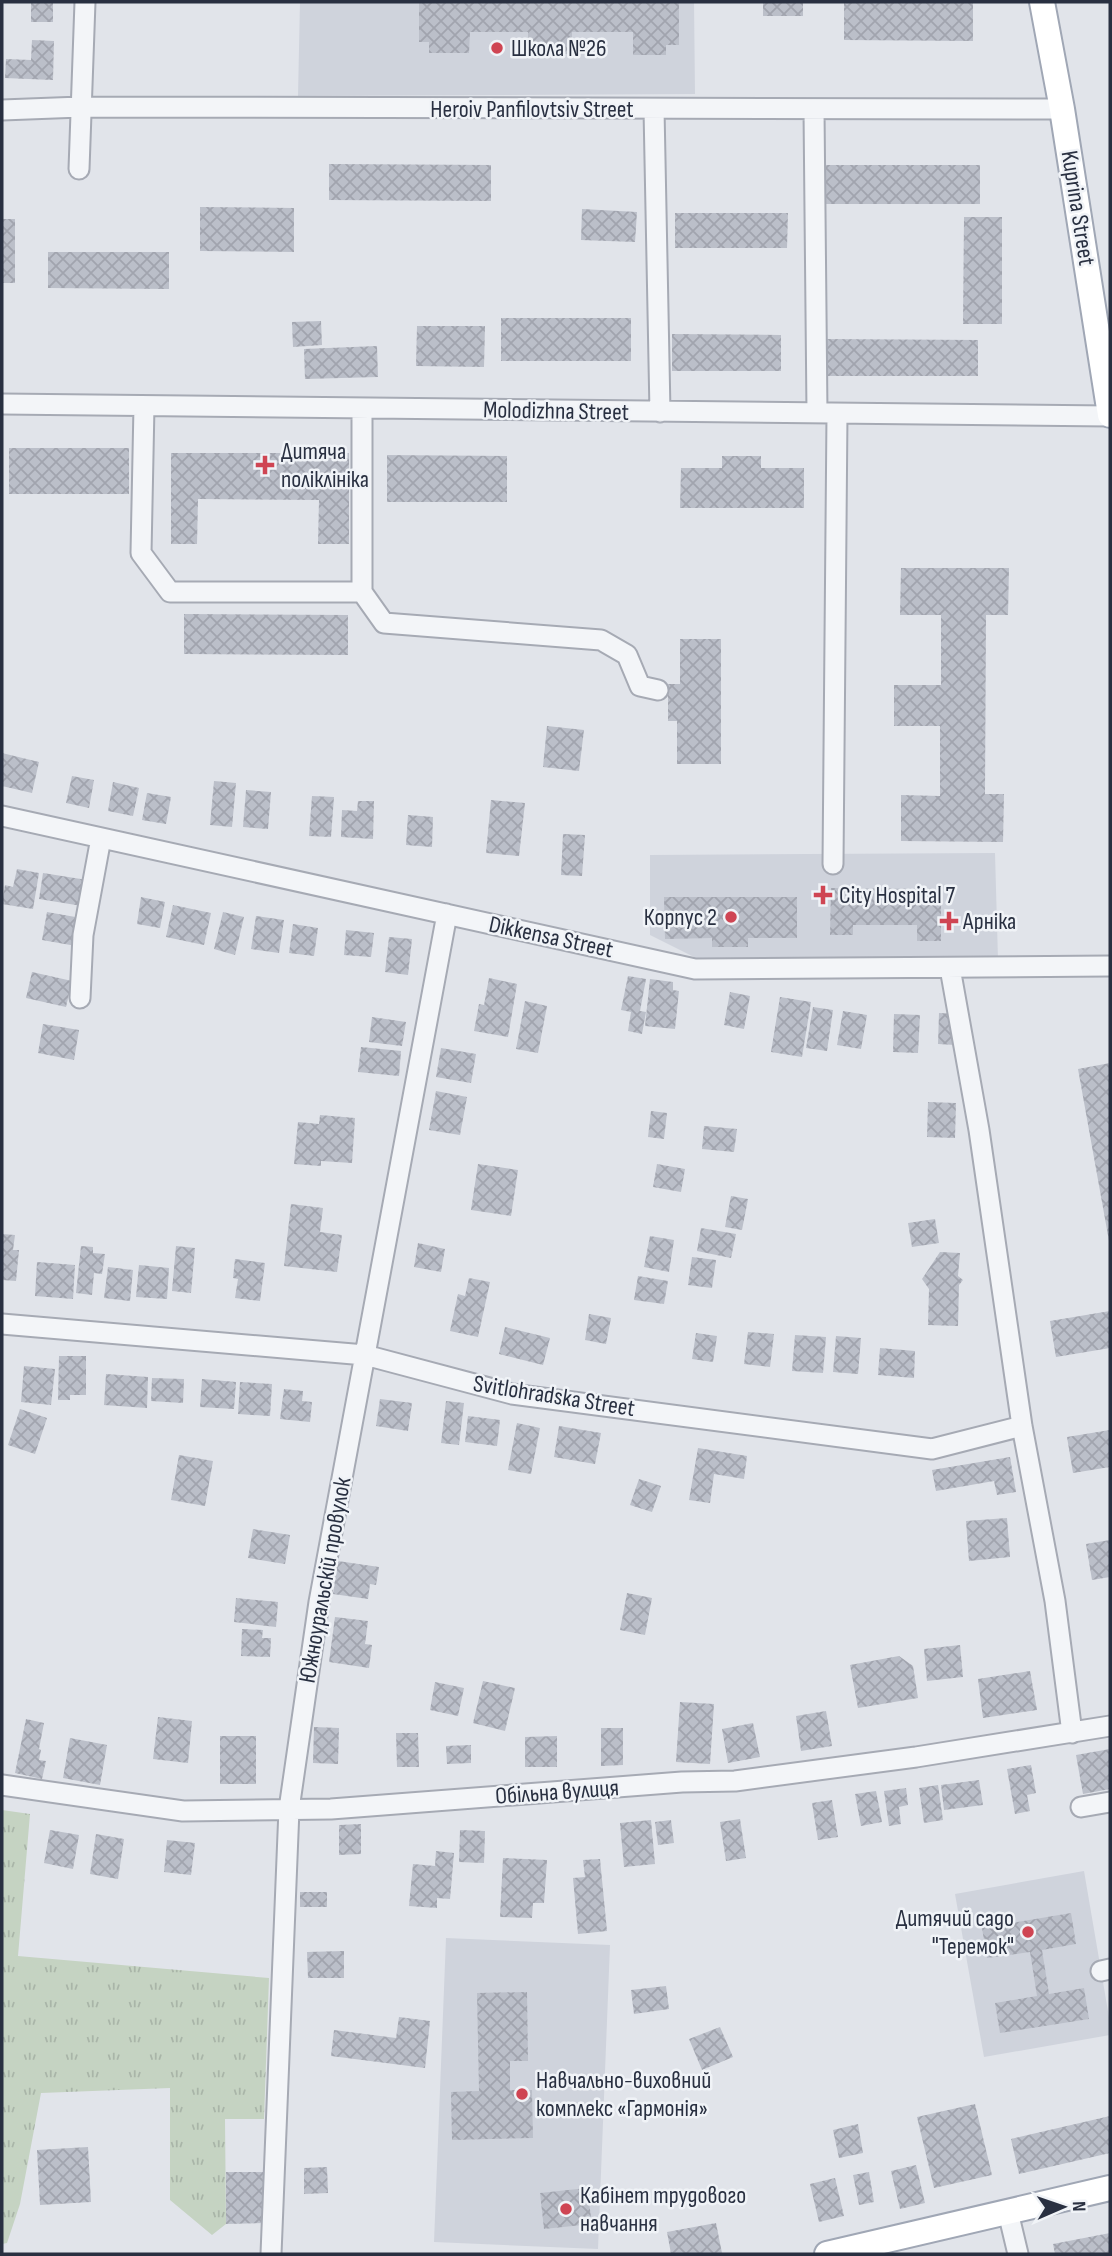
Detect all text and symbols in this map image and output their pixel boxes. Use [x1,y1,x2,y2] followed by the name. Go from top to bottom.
[511,34,606,63] place label: Школа №26
[489,40,505,56] marker: Школа №26
[430,95,634,124] street label: Heroiv Panfilovtsiv Street
[1055,149,1101,267] street label: Kuprina Street
[483,395,629,427] street label: Molodizhna Street
[281,437,369,494] place label: Дитяча поліклініка
[255,455,275,475] marker: Дитяча поліклініка
[839,881,955,910] place label: City Hospital 7
[813,885,833,905] marker: City Hospital 7
[644,903,717,932] place label: Корпус 2
[962,907,1016,936] place label: Арніка
[723,909,739,925] marker: Корпус 2
[486,910,616,964] street label: Dikkensa Street
[941,913,957,929] marker: Арніка
[471,1369,637,1423] street label: Svitlohradska Street
[293,1474,358,1685] street label: Южноуральскій провулок
[494,1773,620,1811] street label: Обільна вулиця
[896,1904,1014,1961] place label: Дитячий садо "Теремок"
[1020,1924,1036,1940] marker: Дитячий садо "Теремок"
[536,2066,711,2123] place label: Навчально-виховний комплекс «Гармонія»
[514,2086,530,2102] marker: Навчально-виховний комплекс «Гармонія»
[1028,2172,1098,2242] north arrow
[580,2181,746,2238] place label: Кабінет трудового навчання
[558,2201,574,2217] marker: Кабінет трудового навчання
[1067,2201,1090,2212] text: N

